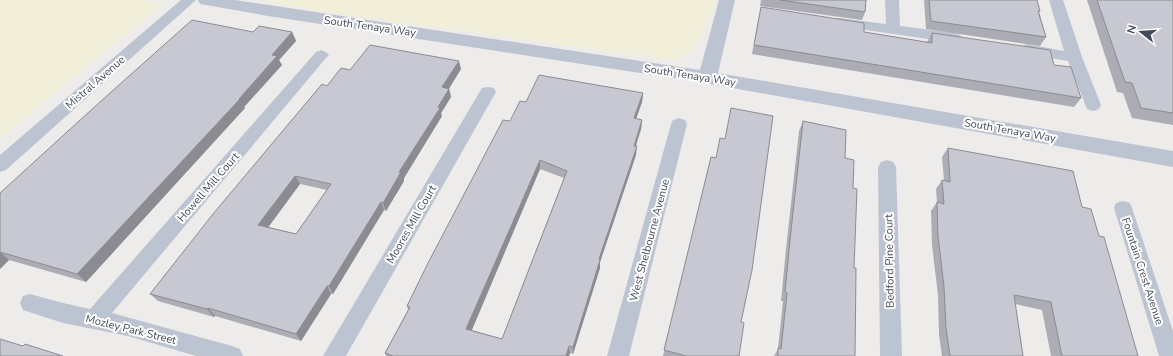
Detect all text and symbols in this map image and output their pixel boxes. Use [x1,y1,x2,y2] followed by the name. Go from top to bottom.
[1121,12,1161,52] north arrow
[323,13,417,40] street label: South Tenaya Way
[1124,23,1140,35] text: N
[62,52,128,112] street label: Mistral Avenue
[643,61,737,90] street label: South Tenaya Way
[963,115,1057,146] street label: South Tenaya Way
[174,149,243,225] street label: Howell Mill Court
[626,177,673,303] street label: West Shelbourne Avenue
[383,182,440,266] street label: Moores Mill Court
[881,214,898,308] street label: Bedford Pine Court
[1118,216,1167,327] street label: Fountain Crest Avenue
[84,311,178,348] street label: Mozley Park Street

